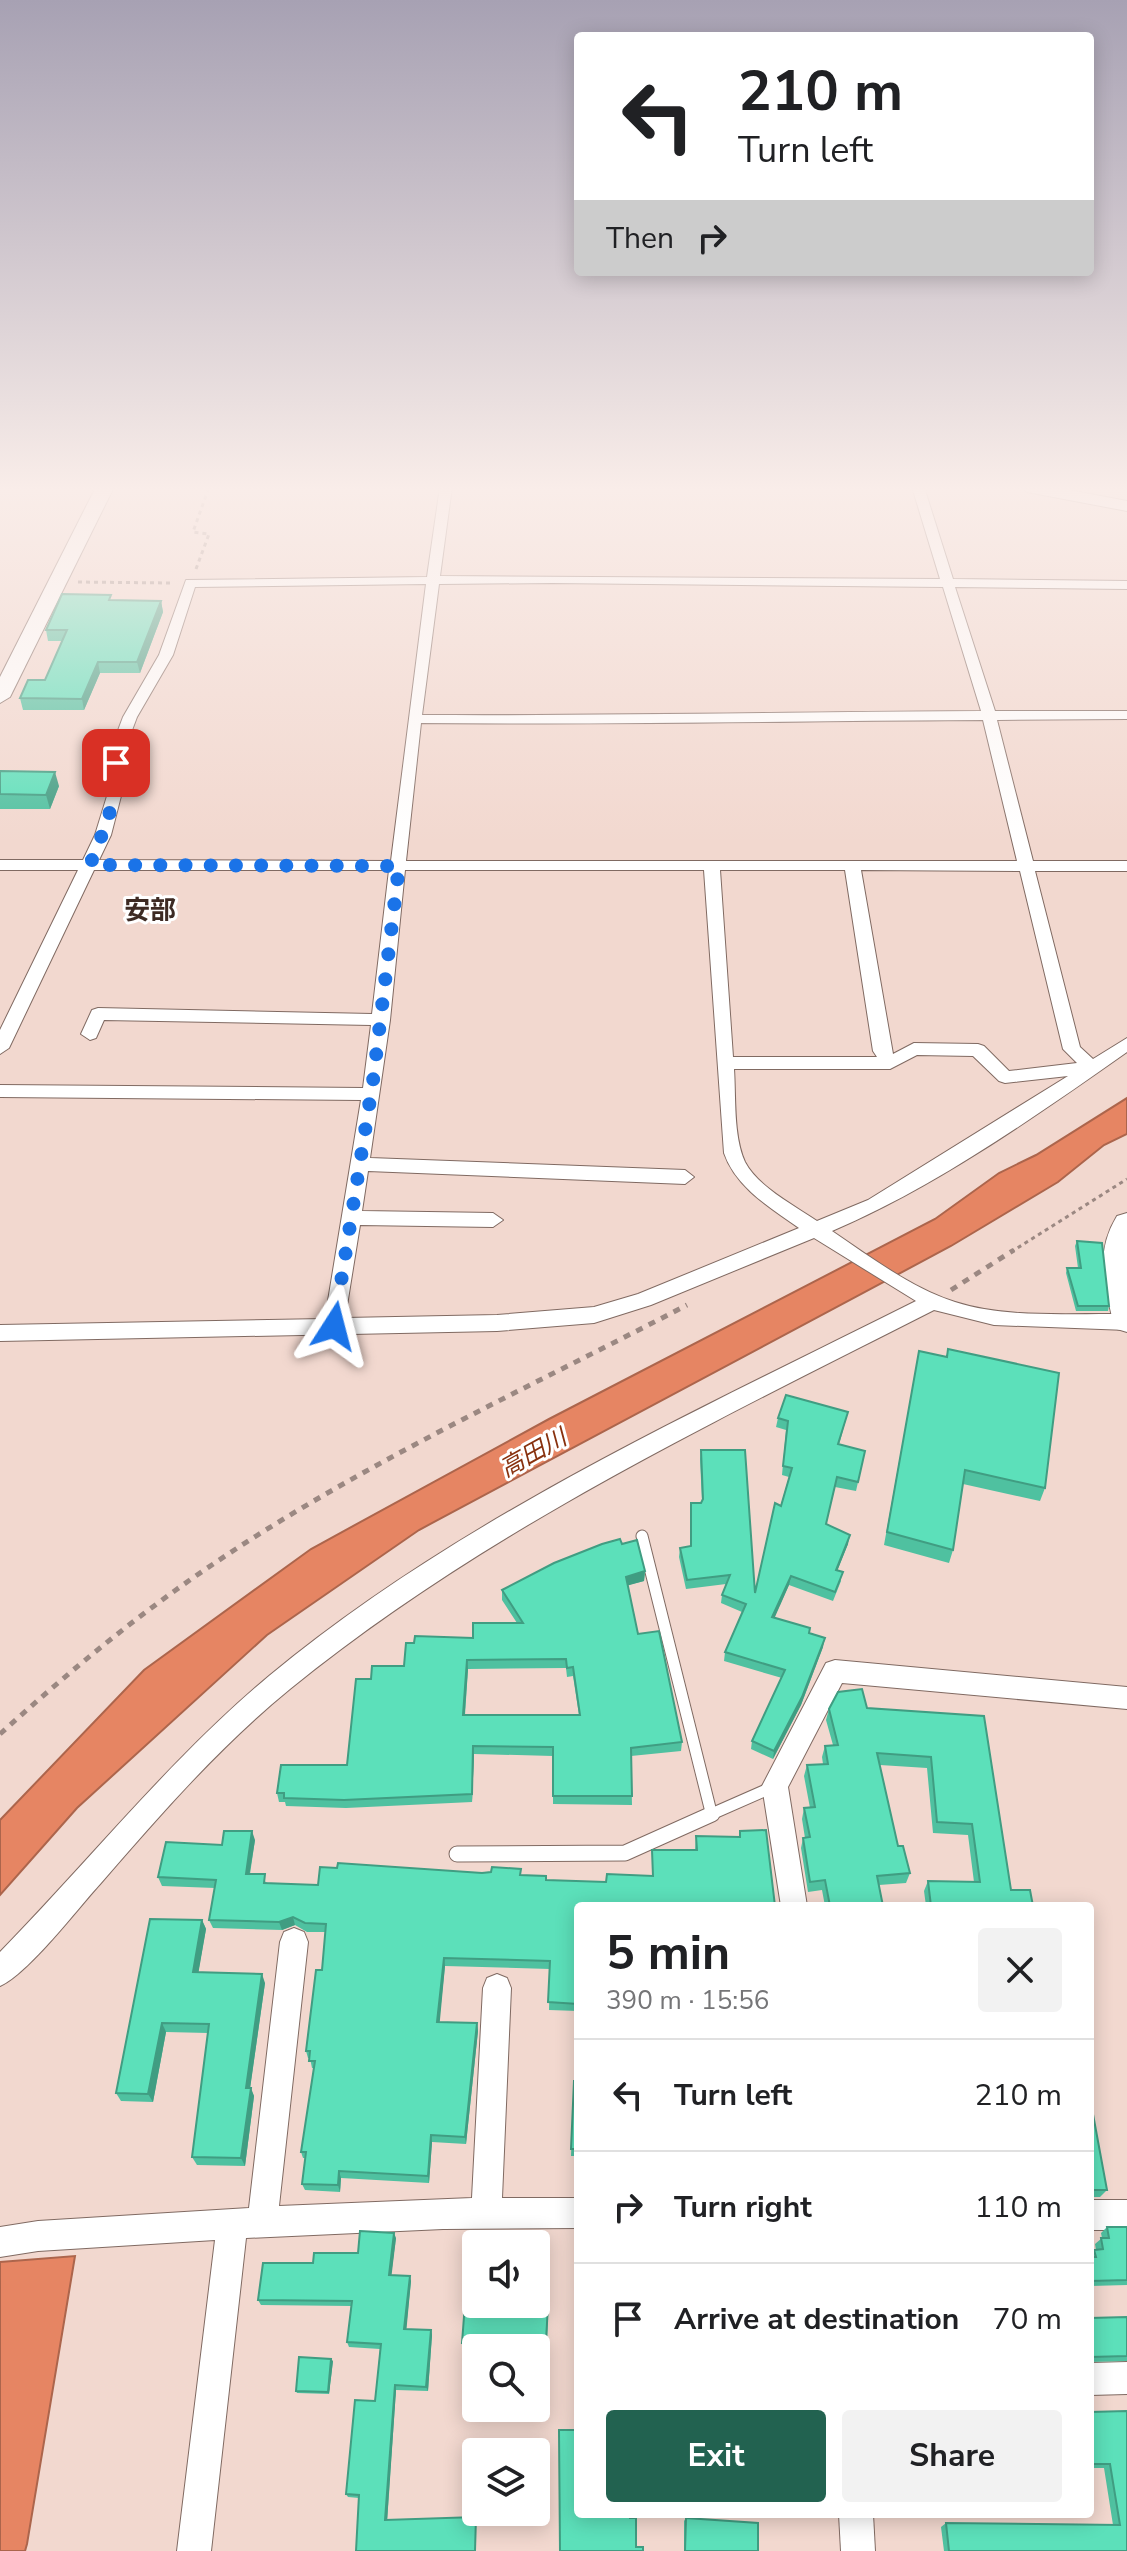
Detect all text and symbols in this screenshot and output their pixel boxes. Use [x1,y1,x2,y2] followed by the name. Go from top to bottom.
[738,53,903,130] text: 210 m
[606,64,710,168] icon: left
[738,126,873,175] text: Turn left
[690,216,734,260] icon: right
[606,218,674,259] text: Then
[82,729,150,797] pin
[94,741,138,785] icon: arrive
[124,893,176,928] district label: 安部
[292,1284,376,1368] position arrow
[494,1420,575,1484] water label: 高田川
[606,1920,730,1986] text: 5 min
[978,1928,1062,2012] button: close
[606,1983,769,2018] text: 390 m · 15:56
[606,2073,650,2117] icon: left
[674,2075,792,2116] text: Turn left
[975,2075,1062,2116] text: 210 m
[606,2185,650,2229] icon: right
[674,2187,812,2228] text: Turn right
[975,2187,1062,2228] text: 110 m
[462,2230,550,2526] map controls
[462,2230,550,2318] button: sound
[606,2297,650,2341] icon: arrive
[674,2299,959,2340] text: Arrive at destination
[993,2299,1062,2340] text: 70 m
[462,2334,550,2422] button: search
[606,2410,826,2502] button: Exit
[842,2410,1062,2502] button: Share
[462,2438,550,2526] button: layers

